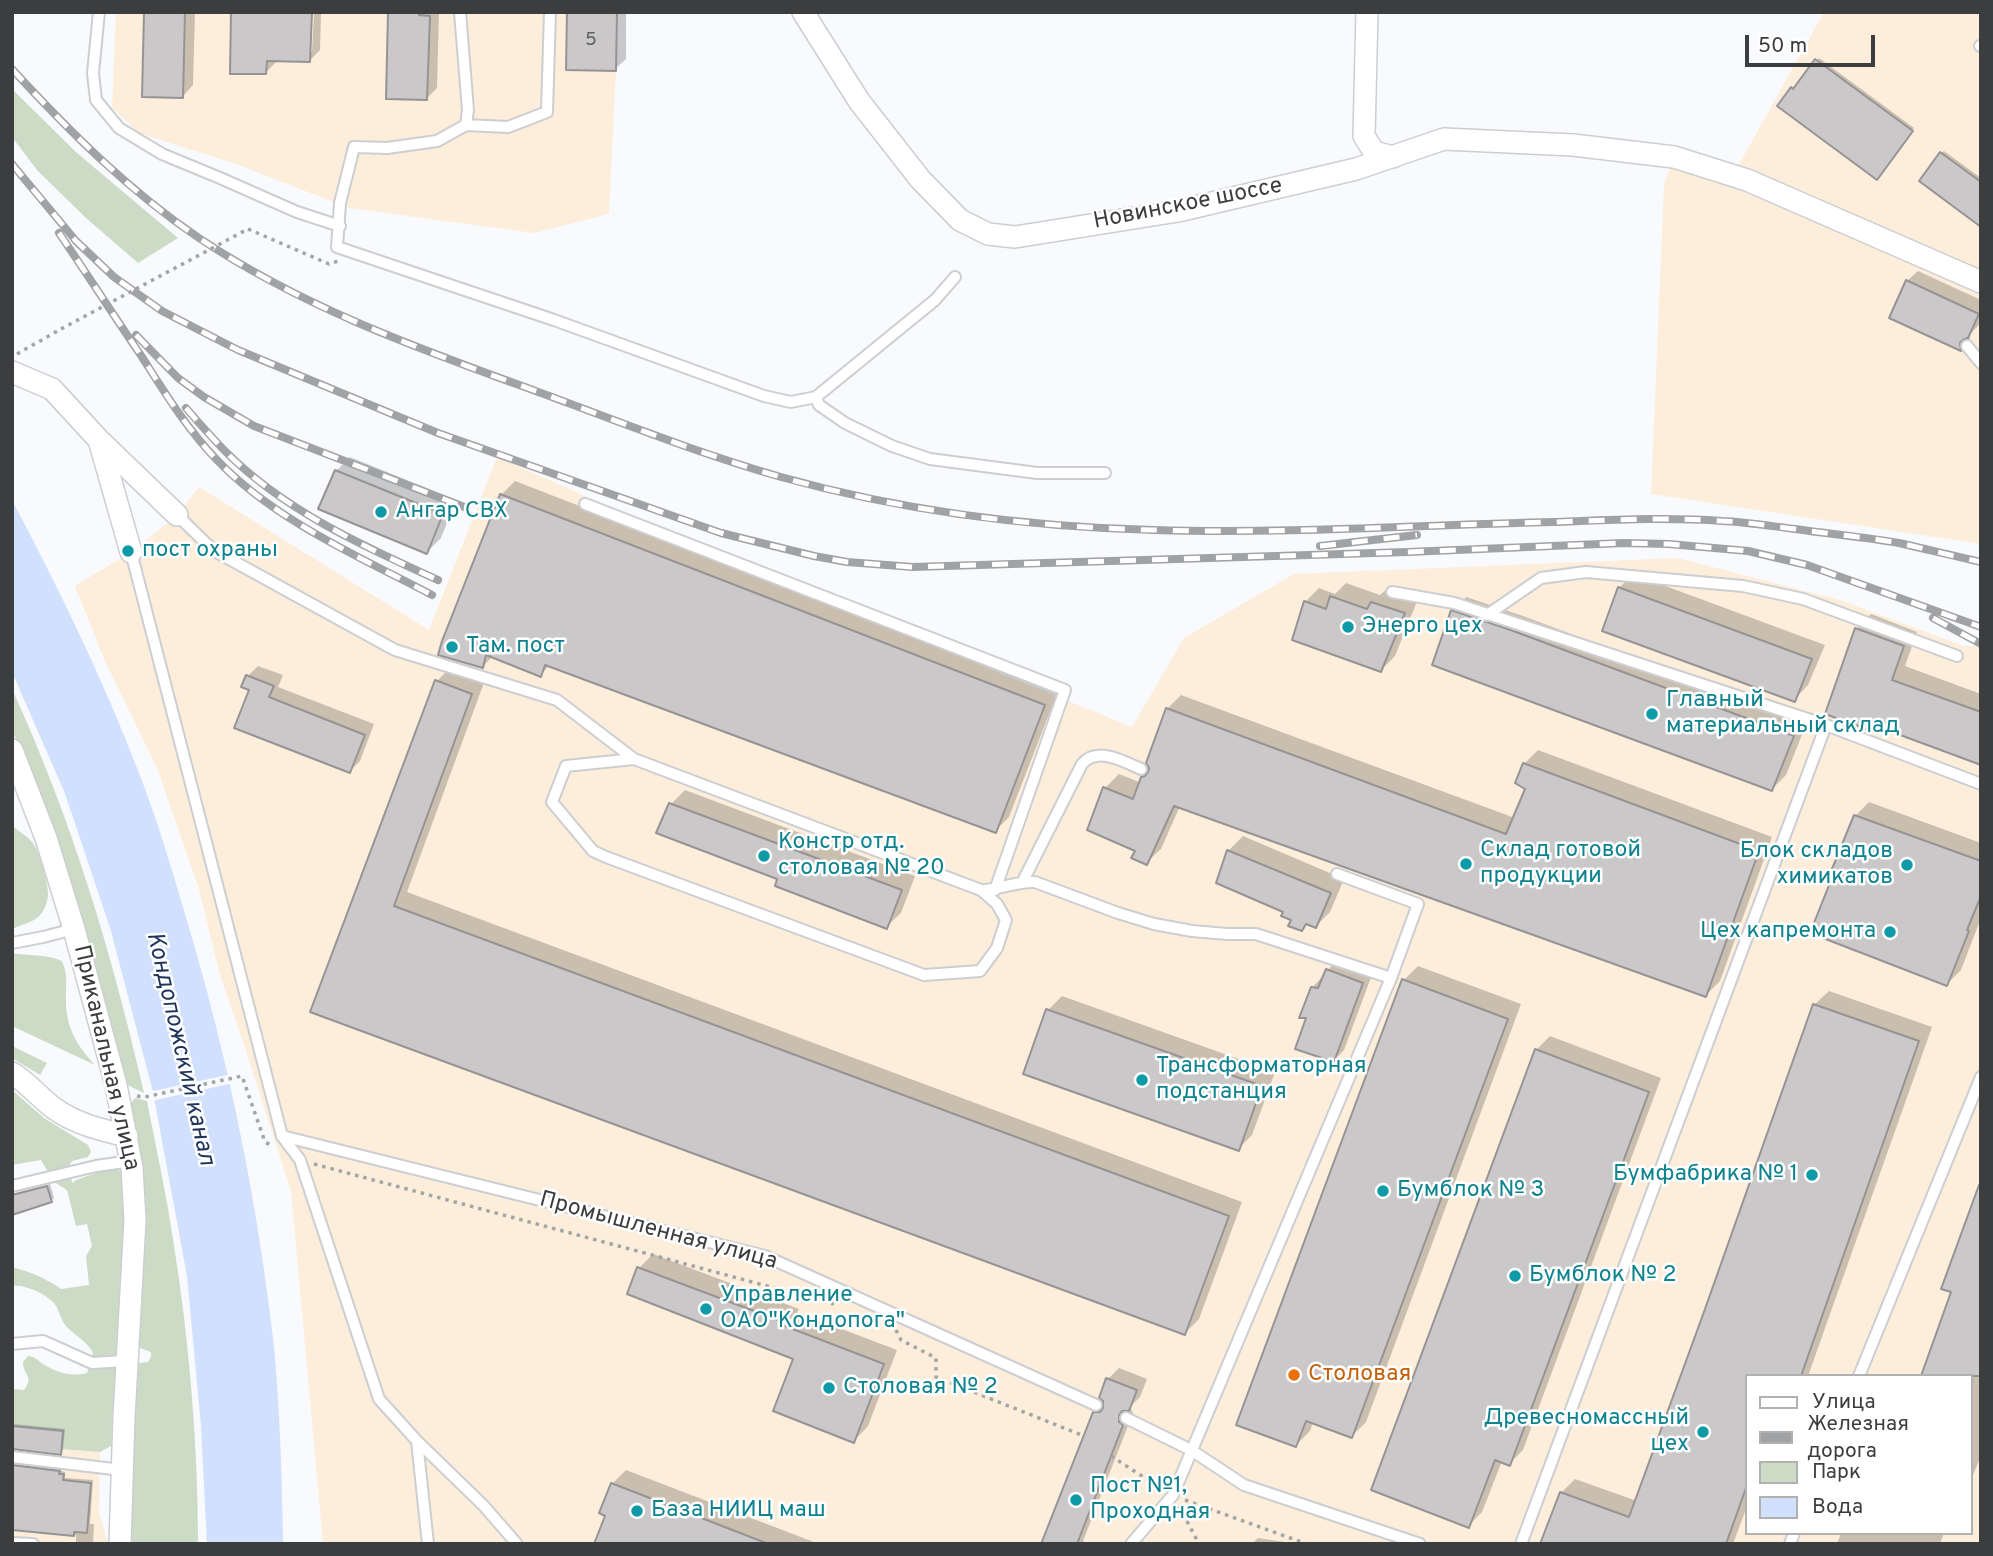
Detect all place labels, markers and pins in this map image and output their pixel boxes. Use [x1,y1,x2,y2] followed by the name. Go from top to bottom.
[395,498,508,526] place label: Ангар СВХ
[373,504,389,520] marker: Ангар СВХ
[142,537,278,565] place label: пост охраны
[120,543,136,559] marker: пост охраны
[1362,613,1483,641] place label: Энерго цех
[1340,619,1356,635] marker: Энерго цех
[466,633,565,661] place label: Там. пост
[444,639,460,655] marker: Там. пост
[1666,687,1900,741] place label: Главный материальный склад
[1644,706,1660,722] marker: Главный материальный склад
[778,829,945,883] place label: Констр отд. столовая № 20
[1480,837,1641,891] place label: Склад готовой продукции
[1740,838,1893,892] place label: Блок складов химикатов
[756,848,772,864] marker: Констр отд. столовая № 20
[1458,856,1474,872] marker: Склад готовой продукции
[1899,857,1915,873] marker: Блок складов химикатов
[1700,918,1876,946] place label: Цех капремонта
[1882,924,1898,940] marker: Цех капремонта
[1156,1053,1367,1107] place label: Трансформаторная подстанция
[1134,1072,1150,1088] marker: Трансформаторная подстанция
[1613,1161,1798,1189] place label: Бумфабрика № 1
[1804,1167,1820,1183] marker: Бумфабрика № 1
[1397,1177,1544,1205] place label: Бумблок № 3
[1375,1183,1391,1199] marker: Бумблок № 3
[1529,1262,1677,1290] place label: Бумблок № 2
[1507,1268,1523,1284] marker: Бумблок № 2
[720,1282,905,1336] place label: Управление ОАО"Кондопога"
[698,1301,714,1317] marker: Управление ОАО"Кондопога"
[1308,1361,1411,1389] place label: Столовая
[1286,1367,1302,1383] marker: Столовая
[843,1374,998,1402] place label: Столовая № 2
[821,1380,837,1396] marker: Столовая № 2
[1483,1405,1689,1459] place label: Древесномассный цех
[1695,1424,1711,1440] marker: Древесномассный цех
[1090,1473,1210,1527] place label: Пост №1, Проходная
[1068,1492,1084,1508] marker: Пост №1, Проходная
[651,1497,826,1525] place label: База НИИЦ маш
[629,1503,645,1519] marker: База НИИЦ маш

